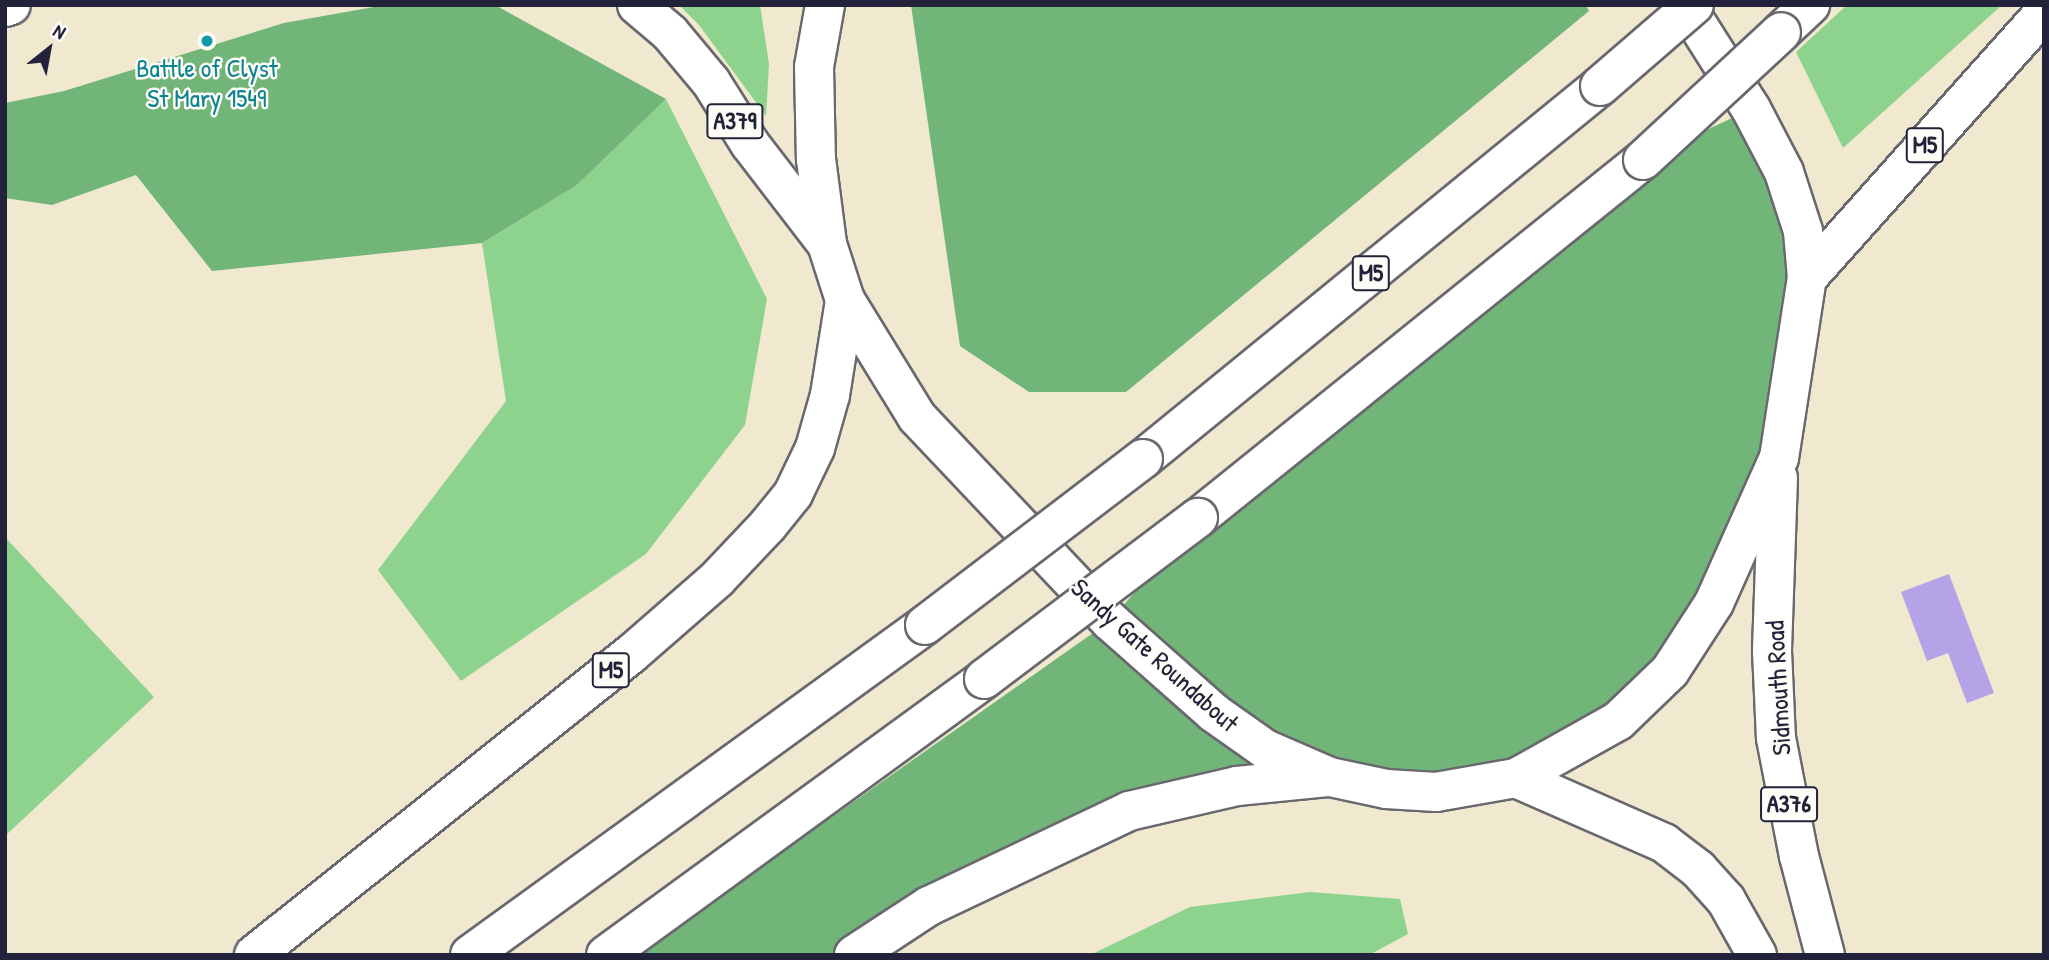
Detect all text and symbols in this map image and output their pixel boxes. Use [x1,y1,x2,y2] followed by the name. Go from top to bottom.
[14,14,84,84] north arrow
[49,17,71,45] text: N
[199,33,215,49] marker: Battle of Clyst St Mary 1549
[136,52,278,114] place label: Battle of Clyst St Mary 1549
[705,100,765,141] road number: A379
[1906,125,1944,166] road number: M5
[1352,252,1390,294] road number: M5
[1065,572,1245,738] street label: Sandy Gate Roundabout
[1759,620,1797,756] street label: Sidmouth Road
[592,650,630,690] road number: M5
[1759,784,1819,824] road number: A376

